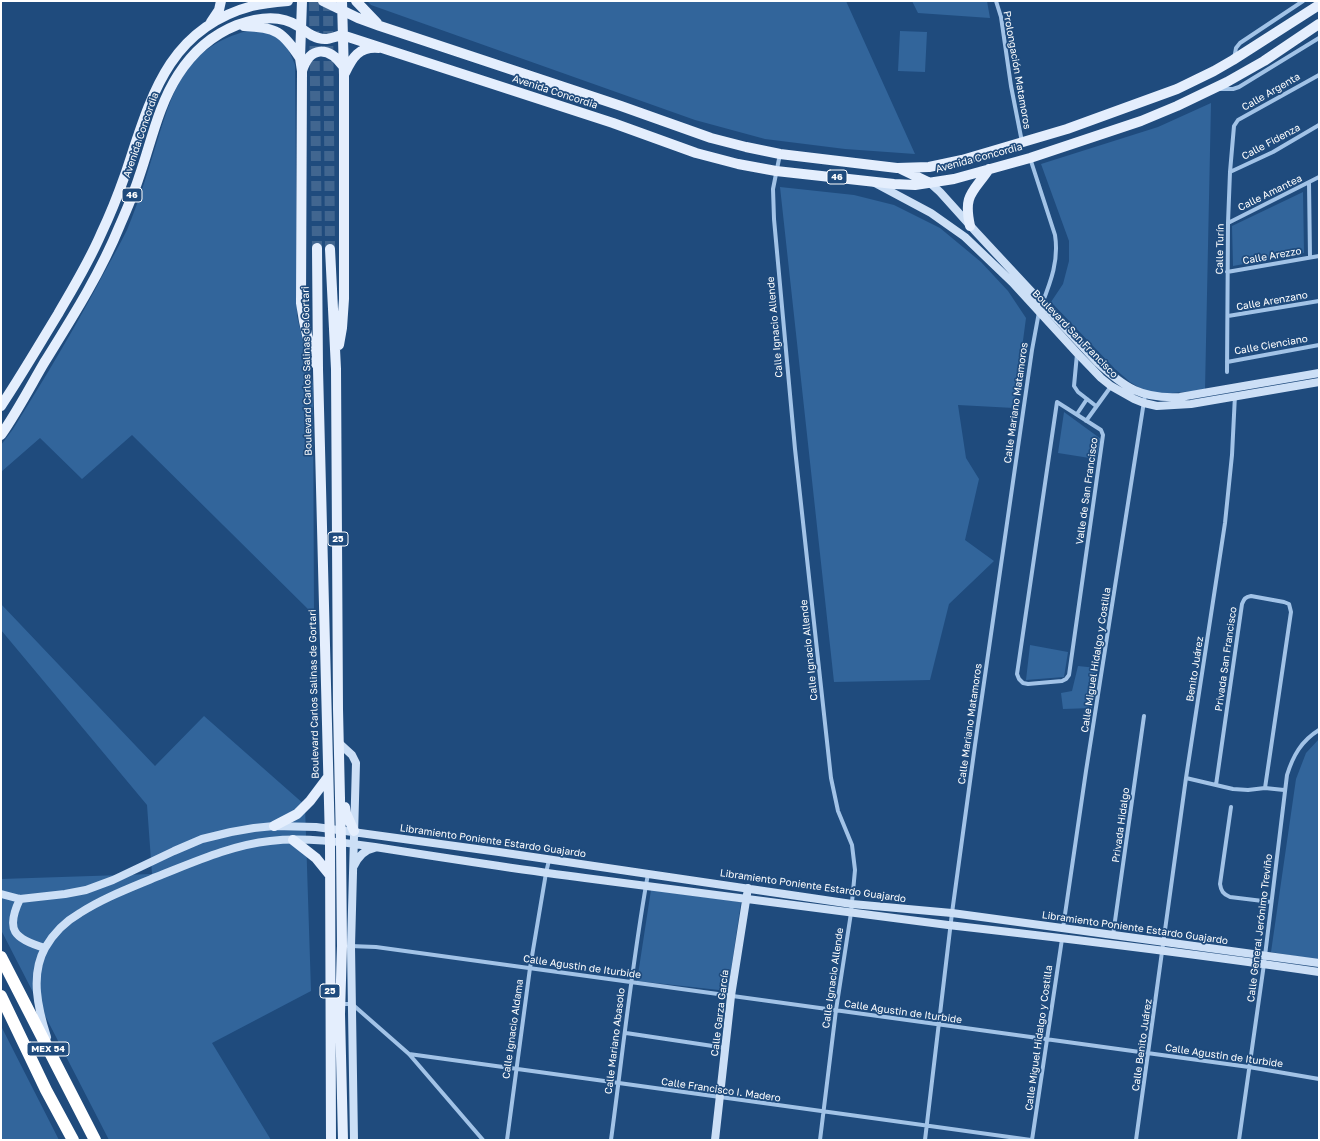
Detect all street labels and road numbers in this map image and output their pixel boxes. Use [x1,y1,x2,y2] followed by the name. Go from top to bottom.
[1001,10,1033,130] street label: Prolongación Matamoros
[1240,71,1302,113] street label: Calle Argenta
[511,73,599,111] street label: Avenida Concordia
[121,91,161,179] street label: Avenida Concordia
[1240,122,1302,162] street label: Calle Fidenza
[934,141,1024,175] street label: Avenida Concordia
[827,170,847,184] road number: 46
[1236,172,1304,214] street label: Calle Amantea
[122,188,142,202] road number: 46
[1214,223,1226,275] street label: Calle Turín
[1242,245,1302,267] street label: Calle Arezzo
[765,276,785,378] street label: Calle Ignacio Allende
[300,286,314,456] street label: Boulevard Carlos Salinas de Gortari
[1030,287,1120,381] street label: Boulevard San Francisco
[1235,289,1309,313] street label: Calle Arenzano
[1233,333,1309,357] street label: Calle Cienciano
[1002,342,1030,464] street label: Calle Mariano Matamoros
[1074,437,1100,545] street label: Valle de San Francisco
[328,532,348,546] road number: 25
[1079,587,1113,733] street label: Calle Miguel Hidalgo y Costilla
[798,599,820,701] street label: Calle Ignacio Allende
[1213,606,1239,712] street label: Privada San Francisco
[307,609,321,779] street label: Boulevard Carlos Salinas de Gortari
[1184,636,1206,702] street label: Benito Juárez
[956,663,984,785] street label: Calle Mariano Matamoros
[1110,787,1132,863] street label: Privada Hidalgo
[399,822,587,860] street label: Libramiento Poniente Estardo Guajardo
[1245,853,1275,1003] street label: Calle General Jerónimo Treviño
[719,867,907,905] street label: Libramiento Poniente Estardo Guajardo
[1041,909,1229,947] street label: Libramiento Poniente Estardo Guajardo
[820,927,846,1029] street label: Calle Ignacio Allende
[522,953,642,981] street label: Calle Agustin de Iturbide
[1023,964,1055,1112] street label: Calle Miguel Hidalgo y Costilla
[709,969,731,1057] street label: Calle Garza García
[500,978,526,1080] street label: Calle Ignacio Aldama
[320,984,340,998] road number: 25
[603,987,627,1095] street label: Calle Mariano Abasolo
[843,998,963,1026] street label: Calle Agustin de Iturbide
[1130,998,1154,1092] street label: Calle Benito Juárez
[27,1042,69,1056] road number: MEX 54
[1164,1042,1284,1070] street label: Calle Agustin de Iturbide
[660,1076,782,1104] street label: Calle Francisco I. Madero

